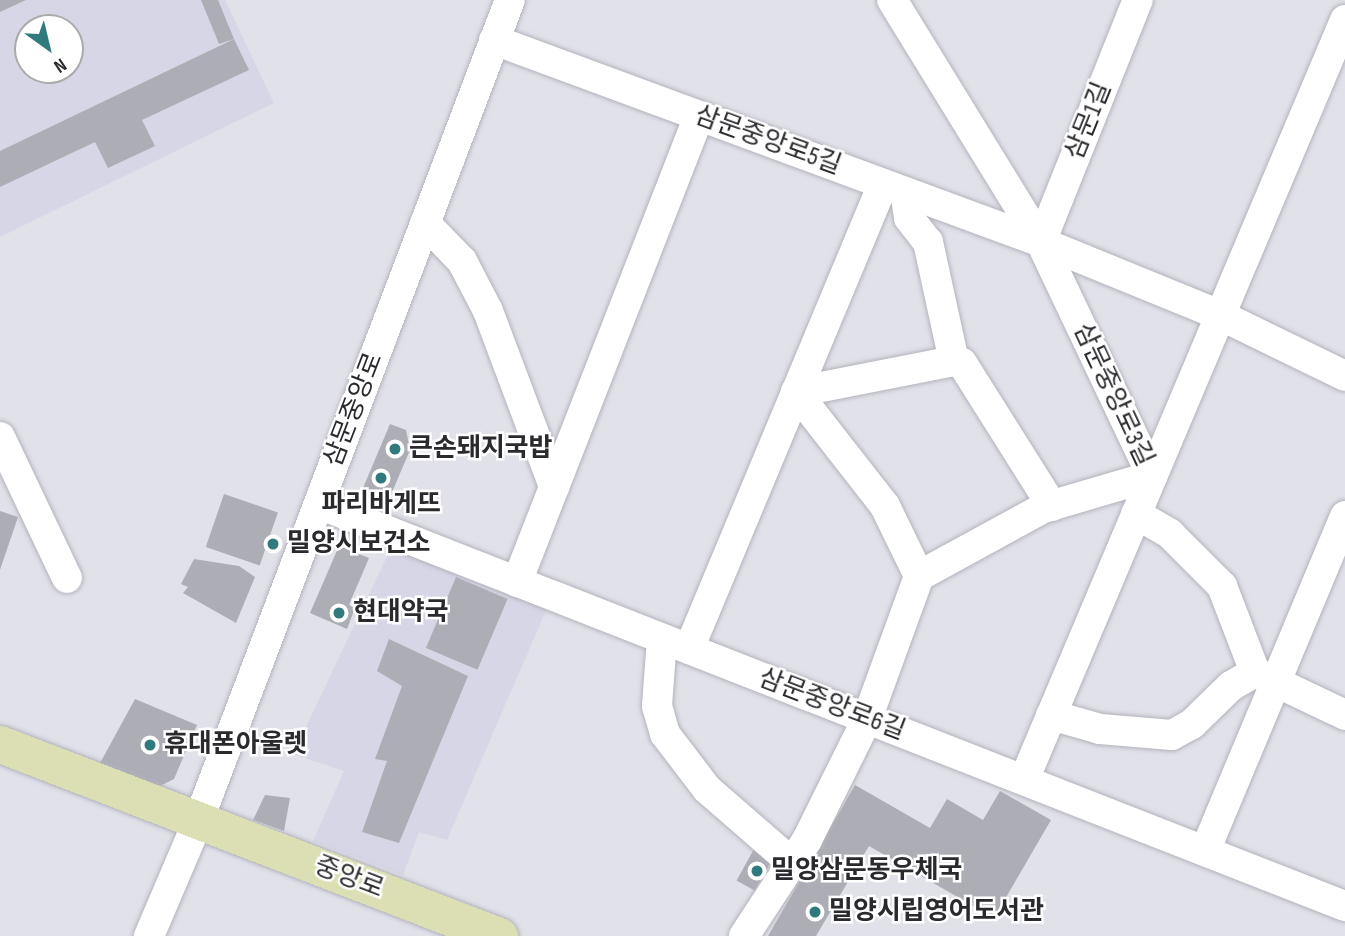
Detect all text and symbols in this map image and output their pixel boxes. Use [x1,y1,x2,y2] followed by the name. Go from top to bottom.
[14,14,84,84] north arrow
[49,53,71,78] text: N
[1059,78,1119,164] street label: 삼문1길
[690,100,846,182] street label: 삼문중앙로5길
[1066,318,1160,472] street label: 삼문중앙로3길
[318,349,390,471] street label: 삼문중앙로
[409,433,553,465] place label: 큰손돼지국밥
[387,441,403,457] marker: 큰손돼지국밥
[373,470,389,486] marker: 파리바게뜨
[321,489,441,521] place label: 파리바게뜨
[287,528,431,560] place label: 밀양시보건소
[265,536,281,552] marker: 밀양시보건소
[353,597,449,629] place label: 현대약국
[331,605,347,621] marker: 현대약국
[754,663,910,747] street label: 삼문중앙로6길
[164,729,308,761] place label: 휴대폰아울렛
[142,737,158,753] marker: 휴대폰아울렛
[310,851,388,905] street label: 중앙로
[771,855,962,887] place label: 밀양삼문동우체국
[749,863,765,879] marker: 밀양삼문동우체국
[829,896,1044,928] place label: 밀양시립영어도서관
[807,904,823,920] marker: 밀양시립영어도서관

